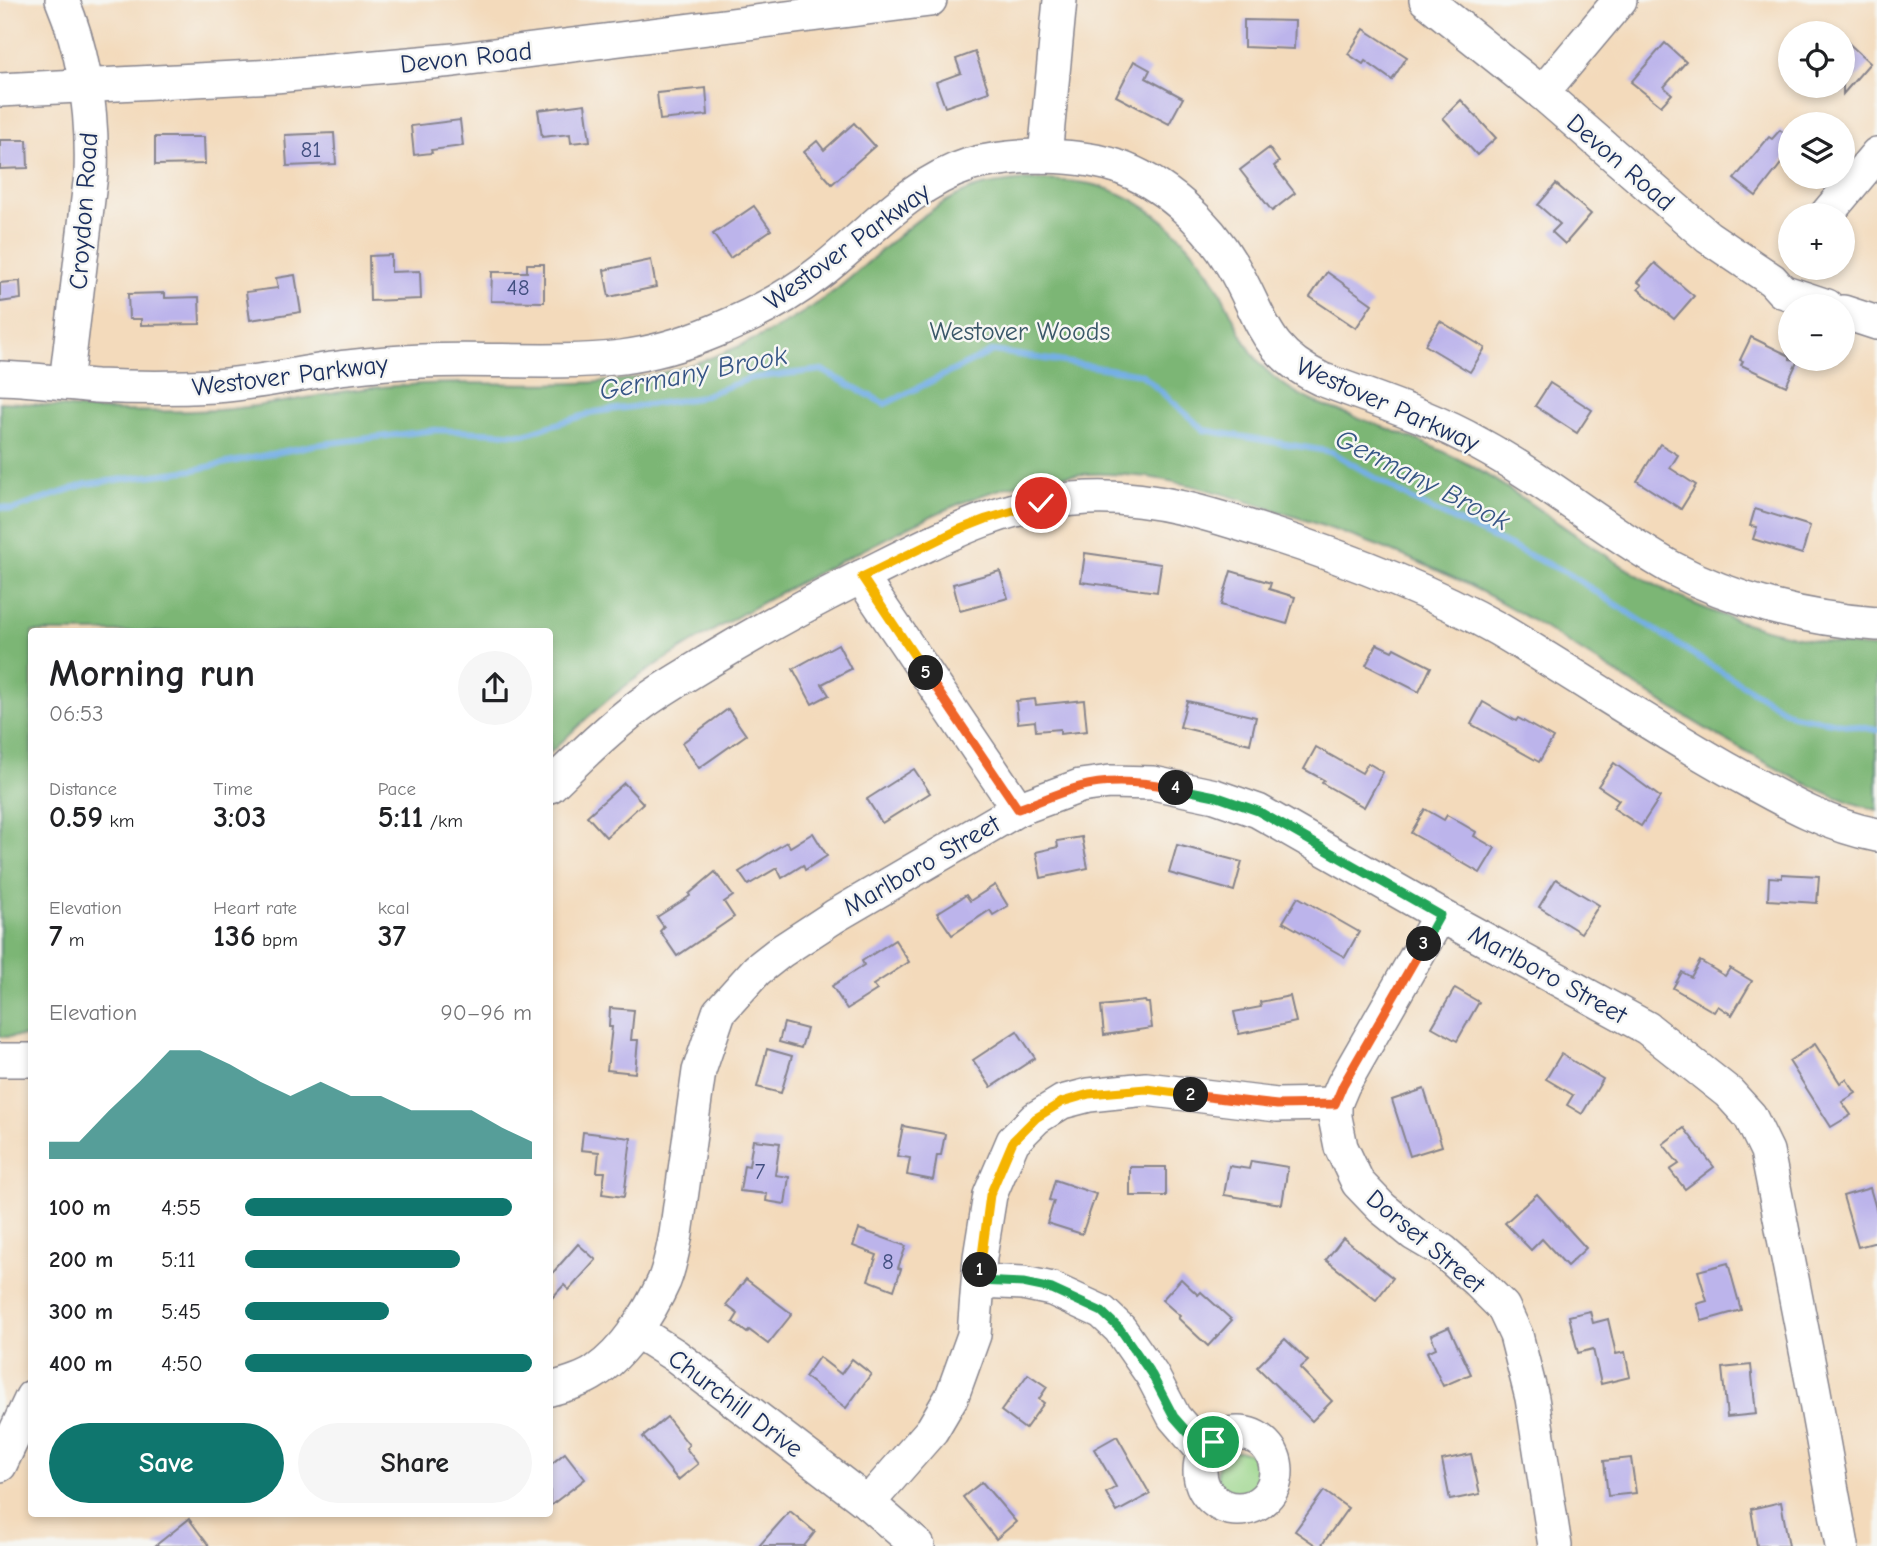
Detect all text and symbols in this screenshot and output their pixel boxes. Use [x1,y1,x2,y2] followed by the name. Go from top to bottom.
[1778,21,1855,371] map controls
[1778,21,1855,98] button: locate
[399,36,534,80] street label: Devon Road
[1560,108,1680,218] street label: Devon Road
[1778,112,1855,189] button: layers
[64,131,104,291] street label: Croydon Road
[301,136,321,163] house number: 81
[759,177,936,317] street label: Westover Parkway
[1778,203,1855,280] button: +
[507,274,529,301] house number: 48
[1778,294,1855,371] button: −
[930,317,1110,347] park label: Westover Woods
[596,339,790,407] water label: Germany Brook
[190,349,390,403] street label: Westover Parkway
[1291,351,1484,459] street label: Westover Parkway
[1330,422,1515,538] water label: Germany Brook
[1011,473,1071,533] pin
[1022,484,1060,522] icon: check
[458,651,532,725] button: share
[49,652,255,696] text: Morning run
[908,656,944,690] pin: 5
[920,661,931,683] text: 5
[49,700,104,727] text: 06:53
[1158,770,1194,806] pin: 4
[1171,776,1180,798] text: 4
[49,778,117,800] text: Distance
[213,778,253,800] text: Time
[378,778,416,800] text: Pace
[49,800,103,835] text: 0.59
[213,800,266,835] text: 3:03
[378,800,423,835] text: 5:11
[838,808,1007,923] street label: Marlboro Street
[103,810,134,832] text: km
[423,810,463,832] text: /km
[49,897,122,919] text: Elevation
[213,897,297,919] text: Heart rate
[378,897,410,919] text: kcal
[49,919,63,954] text: 7
[213,919,256,954] text: 136
[378,919,406,954] text: 37
[1463,919,1633,1031] street label: Marlboro Street
[1406,926,1442,962] pin: 3
[63,929,85,951] text: m
[256,929,298,951] text: bpm
[1419,932,1428,954] text: 3
[49,999,137,1026] text: Elevation
[441,999,532,1026] text: 90–96 m
[1174,1078,1208,1112] pin: 2
[1186,1083,1195,1105] text: 2
[755,1158,766,1185] house number: 7
[1360,1184,1492,1301] street label: Dorset Street
[49,1194,111,1221] text: 100 m
[161,1194,201,1221] text: 4:55
[49,1246,113,1273] text: 200 m
[161,1246,196,1273] text: 5:11
[882,1248,894,1275] house number: 8
[962,1252,998,1288] pin: 1
[976,1258,983,1280] text: 1
[49,1298,113,1325] text: 300 m
[161,1298,201,1325] text: 5:45
[662,1343,809,1464] street label: Churchill Drive
[49,1350,113,1377] text: 400 m
[161,1350,203,1377] text: 4:50
[1183,1412,1243,1472] pin
[49,1423,284,1503] button: Save
[298,1423,532,1503] button: Share
[1194,1423,1232,1461] icon: arrive

